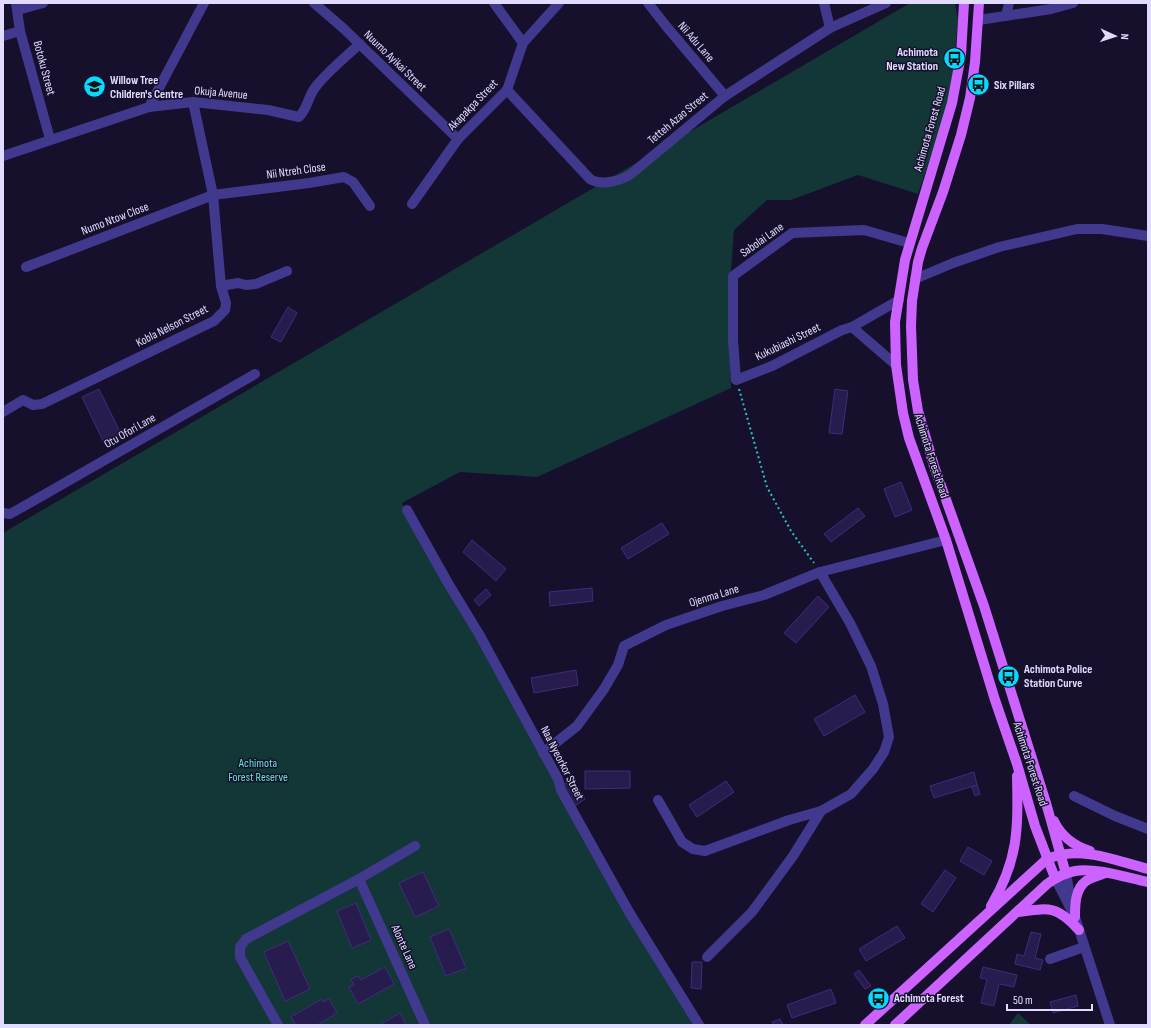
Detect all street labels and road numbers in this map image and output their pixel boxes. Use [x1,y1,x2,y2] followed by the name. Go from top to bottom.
[674,19,718,65] street label: Nii Adu Lane
[361,27,430,95] street label: Nuumo Ayikai Street
[30,39,59,97] street label: Botoku Street
[444,76,501,134] street label: Akapakpa Street
[194,83,248,103] street label: Okuja Avenue
[910,85,949,174] street label: Achimota Forest Road
[645,88,712,148] street label: Tetteh Azao Street
[265,159,327,183] street label: Nii Ntreh Close
[79,199,151,239] street label: Numo Ntow Close
[737,219,787,260] street label: Sabolai Lane
[133,301,211,351] street label: Kobla Nelson Street
[753,320,823,364] street label: Kukubiashi Street
[101,410,159,452] street label: Otu Ofori Lane
[910,411,952,500] street label: Achimota Forest Road
[687,581,741,611] street label: Ojenma Lane
[1009,719,1051,808] street label: Achimota Forest Road
[537,723,587,803] street label: Naa Nyeorkor Street
[387,922,420,972] street label: Alonte Lane

